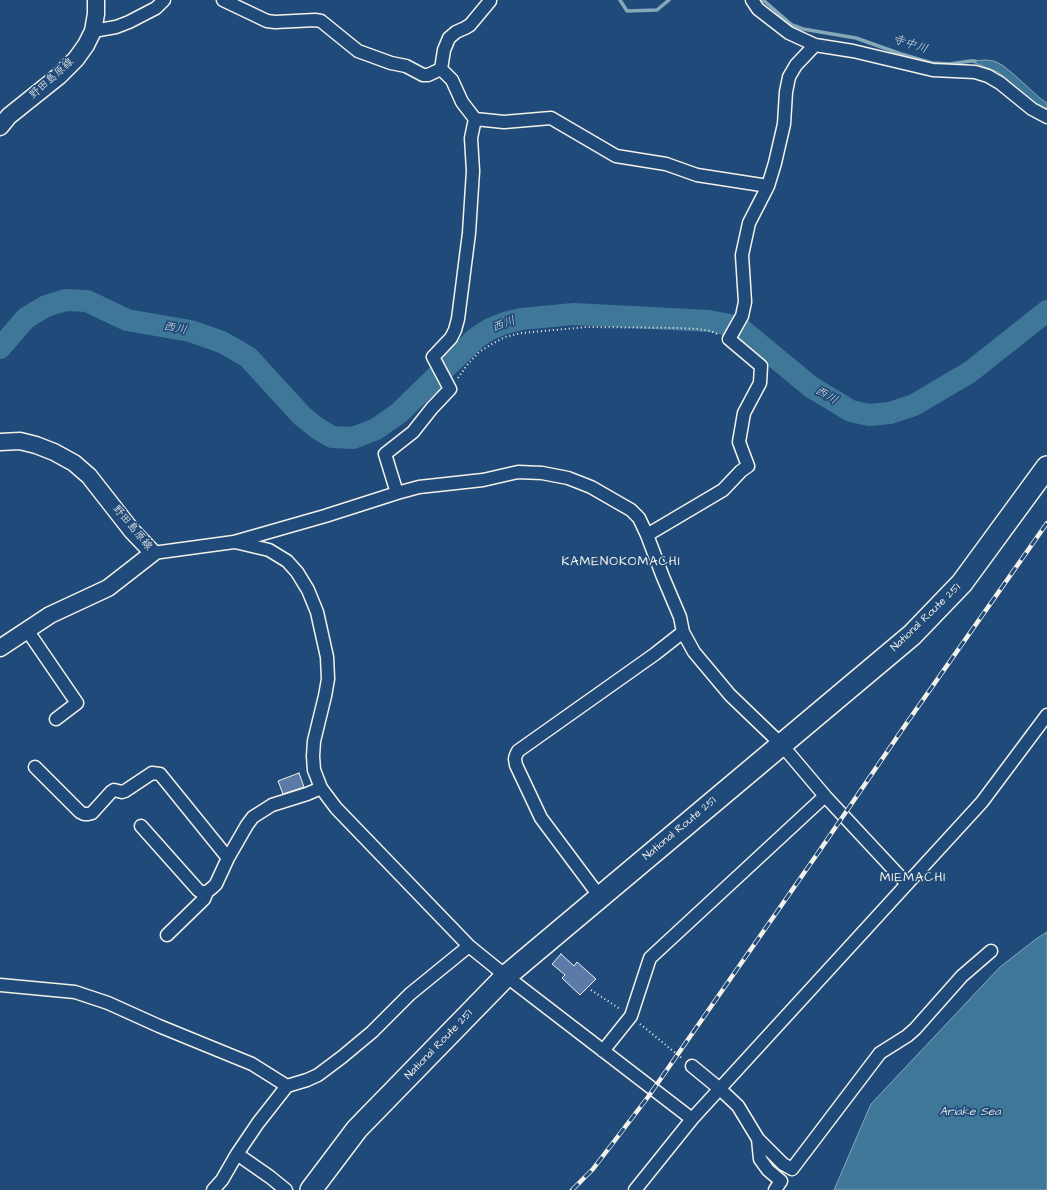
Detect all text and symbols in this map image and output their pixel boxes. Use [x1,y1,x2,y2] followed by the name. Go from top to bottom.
[891,33,929,57] water label: 寺中川
[27,56,77,102] street label: 野田島原線
[490,314,518,336] water label: 西川
[162,320,188,338] water label: 西川
[812,384,840,408] water label: 西川
[109,503,155,553] street label: 野田島原線
[561,554,681,570] district label: KAMENOKOMACHI
[888,581,964,655] street label: National Route 251
[641,794,719,864] street label: National Route 251
[880,870,946,886] district label: MIEMACHI
[402,1007,476,1083] street label: National Route 251
[939,1105,1001,1119] water label: Ariake Sea

